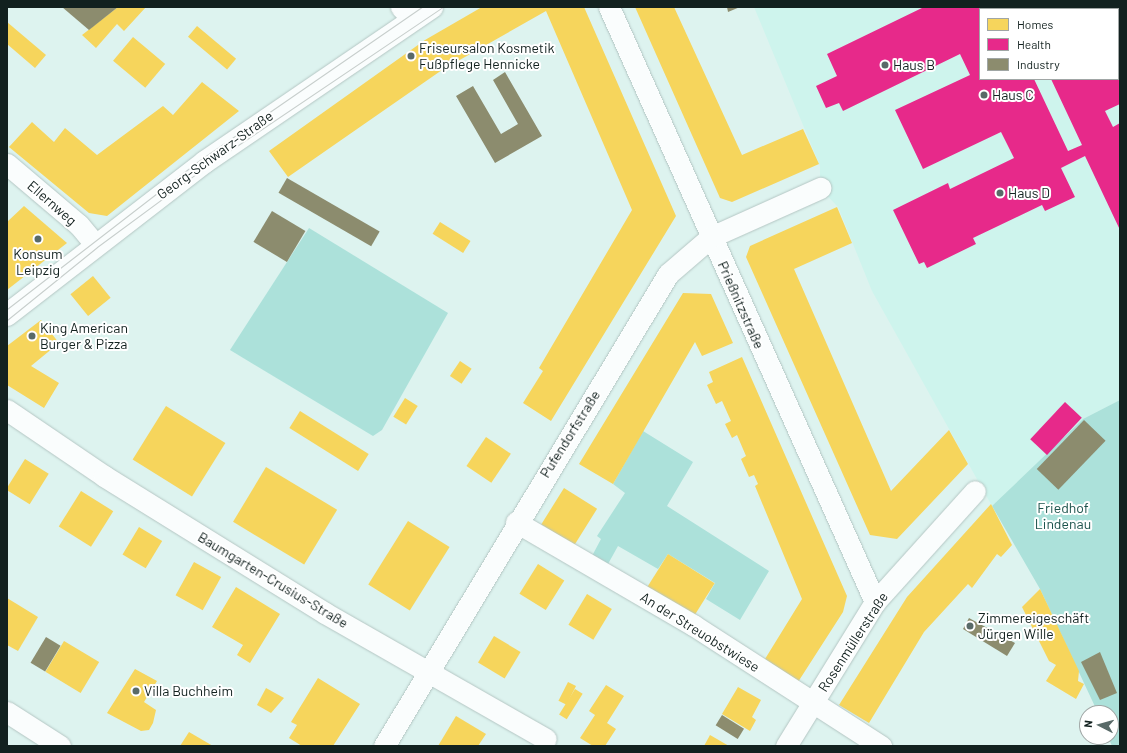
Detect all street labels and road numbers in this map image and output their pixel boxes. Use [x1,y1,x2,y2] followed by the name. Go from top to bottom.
[154,107,276,203] street label: Georg-Schwarz-Straße
[24,177,80,229] street label: Ellernweg
[714,259,768,351] street label: Prießnitzstraße
[536,387,604,481] street label: Pufendorfstraße
[195,528,351,632] street label: Baumgarten-Crusius-Straße
[637,588,763,676] street label: An der Streuobstwiese
[815,589,891,695] street label: Rosenmüllerstraße

